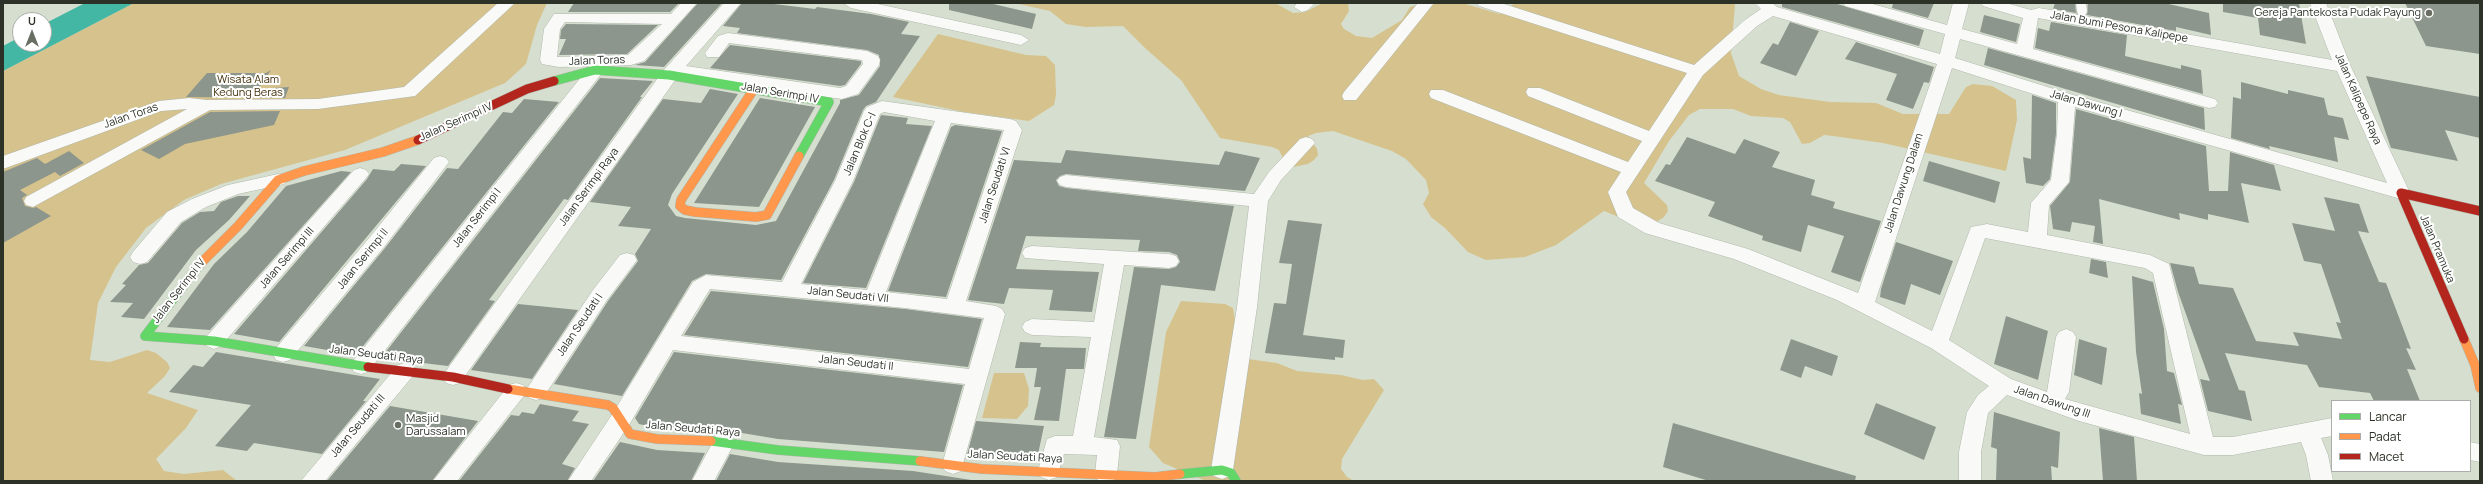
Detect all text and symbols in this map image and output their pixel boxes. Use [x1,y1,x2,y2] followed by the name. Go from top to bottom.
[2255,6,2421,20] place label: Gereja Pantekosta Pudak Payung
[2049,8,2189,46] street label: Jalan Bumi Pesona Kalipepe
[2424,8,2434,18] marker: Gereja Pantekosta Pudak Payung
[12,12,52,52] north arrow
[28,13,36,28] text: U
[2332,51,2384,147] street label: Jalan Kalipepe Raya
[569,53,625,69] street label: Jalan Toras
[213,73,283,99] park label: Wisata Alam Kedung Beras
[740,80,820,106] street label: Jalan Serimpi IV
[2048,87,2124,121] street label: Jalan Dawung I
[418,100,494,144] street label: Jalan Serimpi IV
[102,101,160,131] street label: Jalan Toras
[841,111,879,177] street label: Jalan Blok C-I
[1882,132,1926,234] street label: Jalan Dawung Dalam
[556,145,622,229] street label: Jalan Serimpi Raya
[976,145,1014,225] street label: Jalan Seudati VI
[450,186,504,250] street label: Jalan Serimpi I
[2417,213,2457,285] street label: Jalan Pramuka
[257,225,317,291] street label: Jalan Serimpi III
[335,226,391,292] street label: Jalan Serimpi II
[150,256,208,326] street label: Jalan Serimpi IV
[807,284,889,306] street label: Jalan Seudati VII
[554,291,606,359] street label: Jalan Seudati I
[328,343,424,367] street label: Jalan Seudati Raya
[818,353,894,373] street label: Jalan Seudati II
[2012,383,2092,421] street label: Jalan Dawung III
[328,392,388,460] street label: Jalan Seudati III
[2331,400,2471,472] legend
[2369,408,2406,425] text: Lancar
[406,412,466,438] place label: Masjid Darussalam
[645,418,741,440] street label: Jalan Seudati Raya
[393,420,403,430] marker: Masjid Darussalam
[2369,428,2401,445] text: Padat
[967,448,1063,466] street label: Jalan Seudati Raya
[2369,448,2404,465] text: Macet

